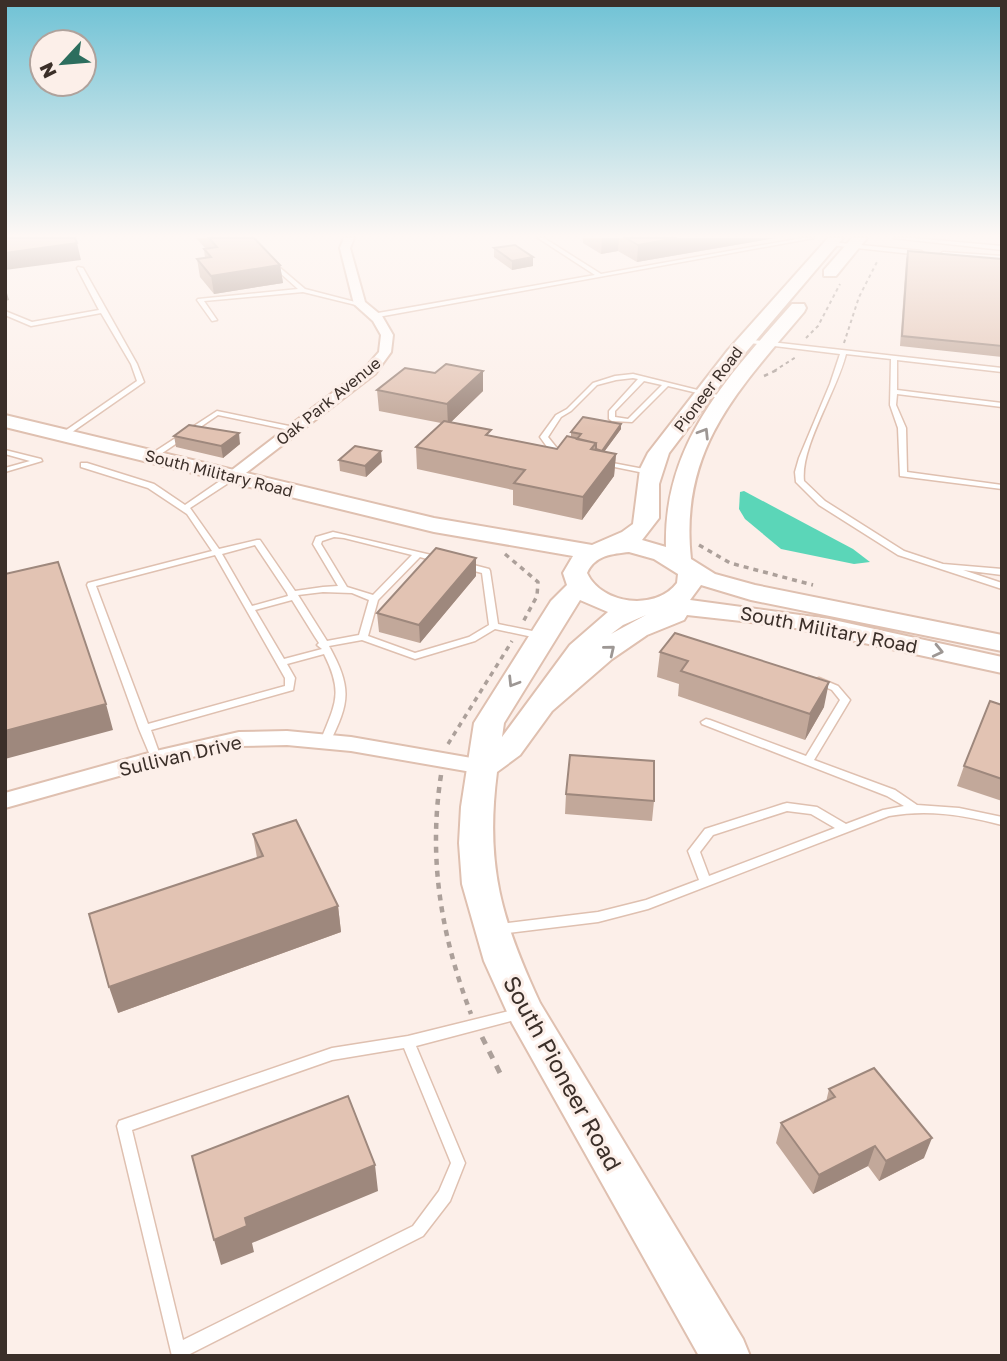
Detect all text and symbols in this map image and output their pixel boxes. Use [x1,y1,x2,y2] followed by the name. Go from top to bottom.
[28,28,98,98] north arrow
[34,59,61,82] text: N
[669,342,747,436] street label: Pioneer Road
[272,353,384,449] street label: Oak Park Avenue
[696,427,709,440] one-way arrow
[143,445,295,501] street label: South Military Road
[738,601,920,657] street label: South Military Road
[932,643,944,658] one-way arrow
[601,646,614,658] one-way arrow
[509,674,522,687] one-way arrow
[116,730,244,780] street label: Sullivan Drive
[498,971,628,1175] street label: South Pioneer Road

